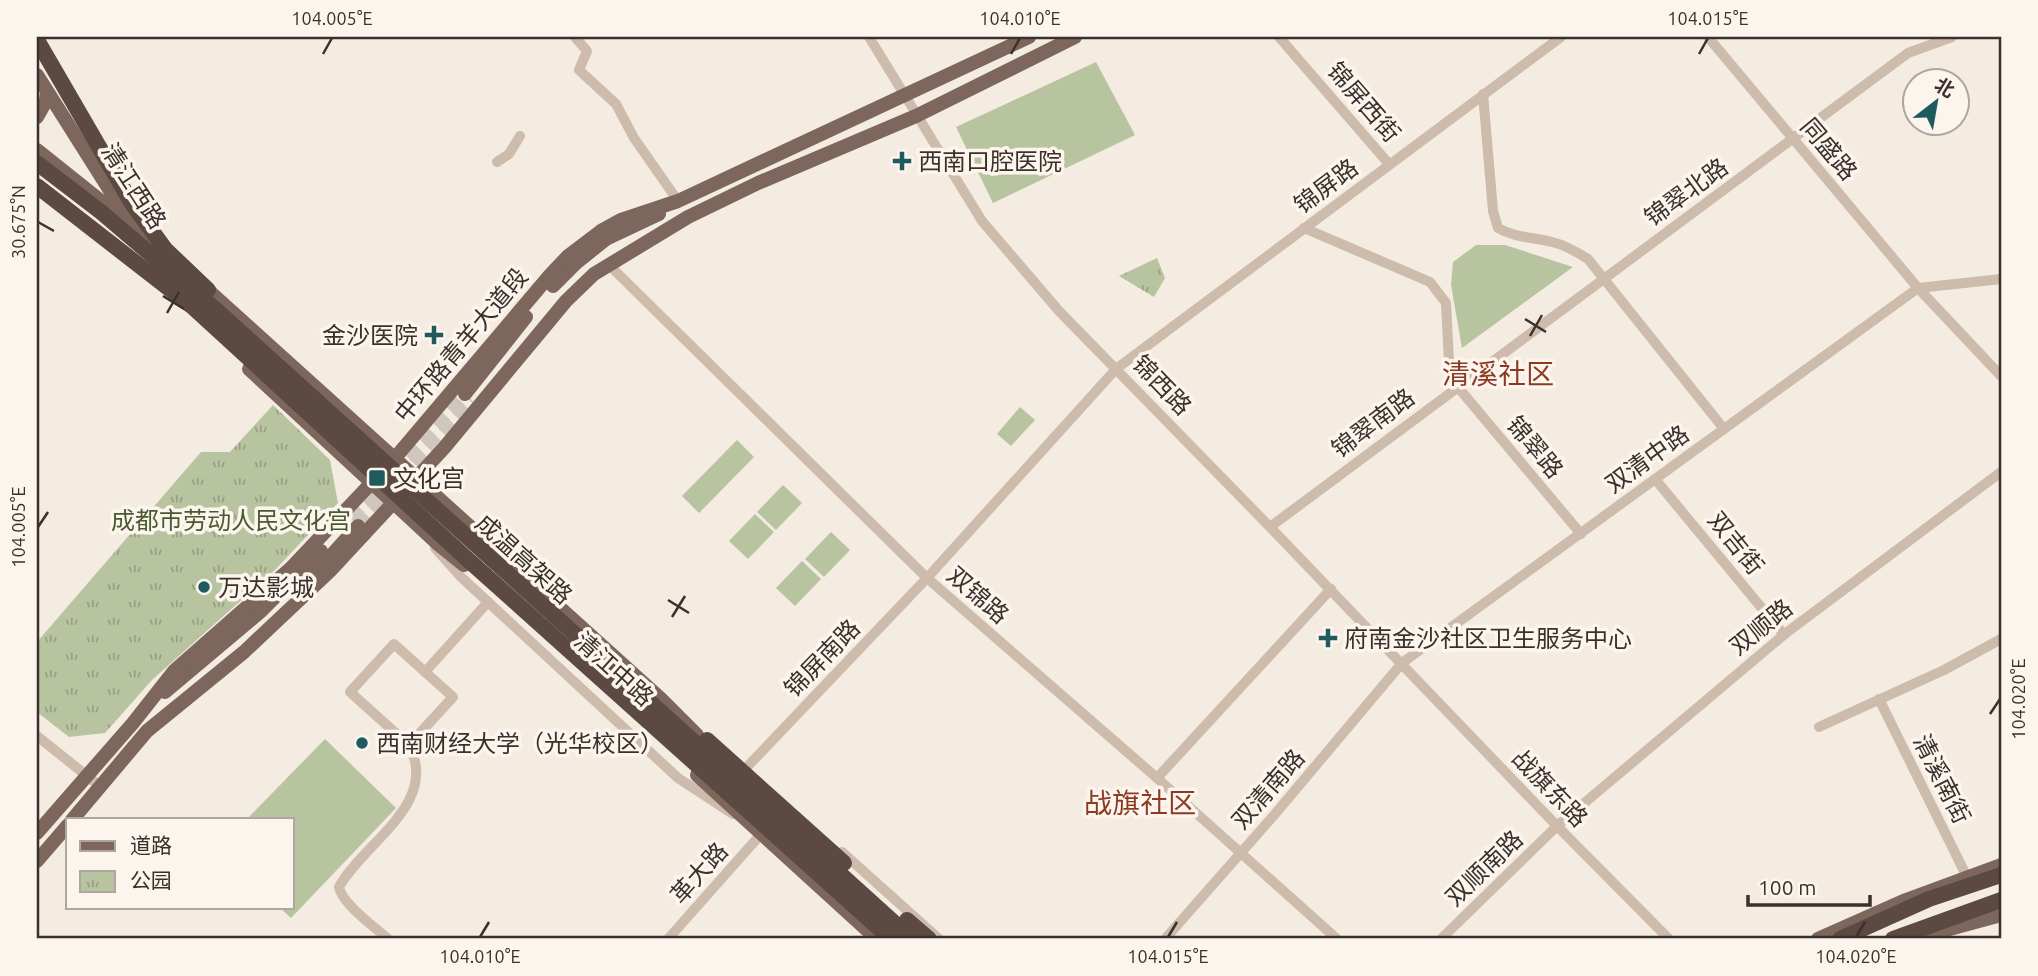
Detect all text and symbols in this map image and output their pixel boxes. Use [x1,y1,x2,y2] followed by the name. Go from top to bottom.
[291,8,373,28] text: 104.005°E
[979,8,1061,28] text: 104.010°E
[1667,8,1749,28] text: 104.015°E
[1322,57,1406,147] street label: 锦屏西街
[1902,66,1972,136] north arrow
[1931,73,1959,102] text: 北
[1796,113,1862,185] street label: 同盛路
[97,138,171,234] street label: 清江西路
[918,148,1062,175] place label: 西南口腔医院
[892,151,912,171] marker: 西南口腔医院
[1639,153,1733,231] street label: 锦翠北路
[1289,154,1363,218] street label: 锦屏路
[8,185,28,259] text: 30.675°N
[389,263,533,427] street label: 中环路青羊大道段
[322,322,418,349] place label: 金沙医院
[424,325,444,345] marker: 金沙医院
[1127,350,1197,420] street label: 锦西路
[1442,358,1554,389] district label: 清溪社区
[1327,383,1419,463] street label: 锦翠南路
[1502,411,1568,483] street label: 锦翠路
[1600,420,1694,498] street label: 双清中路
[393,465,465,492] place label: 文化宫
[367,468,387,488] marker: 文化宫
[8,486,28,568] text: 104.005°E
[111,507,351,534] park label: 成都市劳动人民文化宫
[1703,507,1769,579] street label: 双吉街
[470,509,578,609] street label: 成温高架路
[942,561,1014,629] street label: 双锦路
[218,574,314,601] place label: 万达影城
[196,579,212,595] marker: 万达影城
[1725,594,1797,660] street label: 双顺路
[779,614,865,702] street label: 锦屏南路
[1344,625,1632,652] place label: 府南金沙社区卫生服务中心
[569,627,659,711] street label: 清江中路
[1318,628,1338,648] marker: 府南金沙社区卫生服务中心
[2008,658,2028,740] text: 104.020°E
[376,730,664,757] place label: 西南财经大学（光华校区）
[1908,730,1976,828] street label: 清溪南街
[354,735,370,751] marker: 西南财经大学（光华校区）
[1226,744,1310,834] street label: 双清南路
[1507,744,1593,832] street label: 战旗东路
[1084,787,1196,818] district label: 战旗社区
[66,818,294,909] legend
[1440,825,1528,911] street label: 双顺南路
[130,833,172,857] text: 道路
[665,837,733,909] street label: 革大路
[1748,864,1870,908] scale bar
[130,868,172,892] text: 公园
[1758,875,1816,899] text: 100 m
[439,946,521,966] text: 104.010°E
[1127,946,1209,966] text: 104.015°E
[1815,946,1897,966] text: 104.020°E

